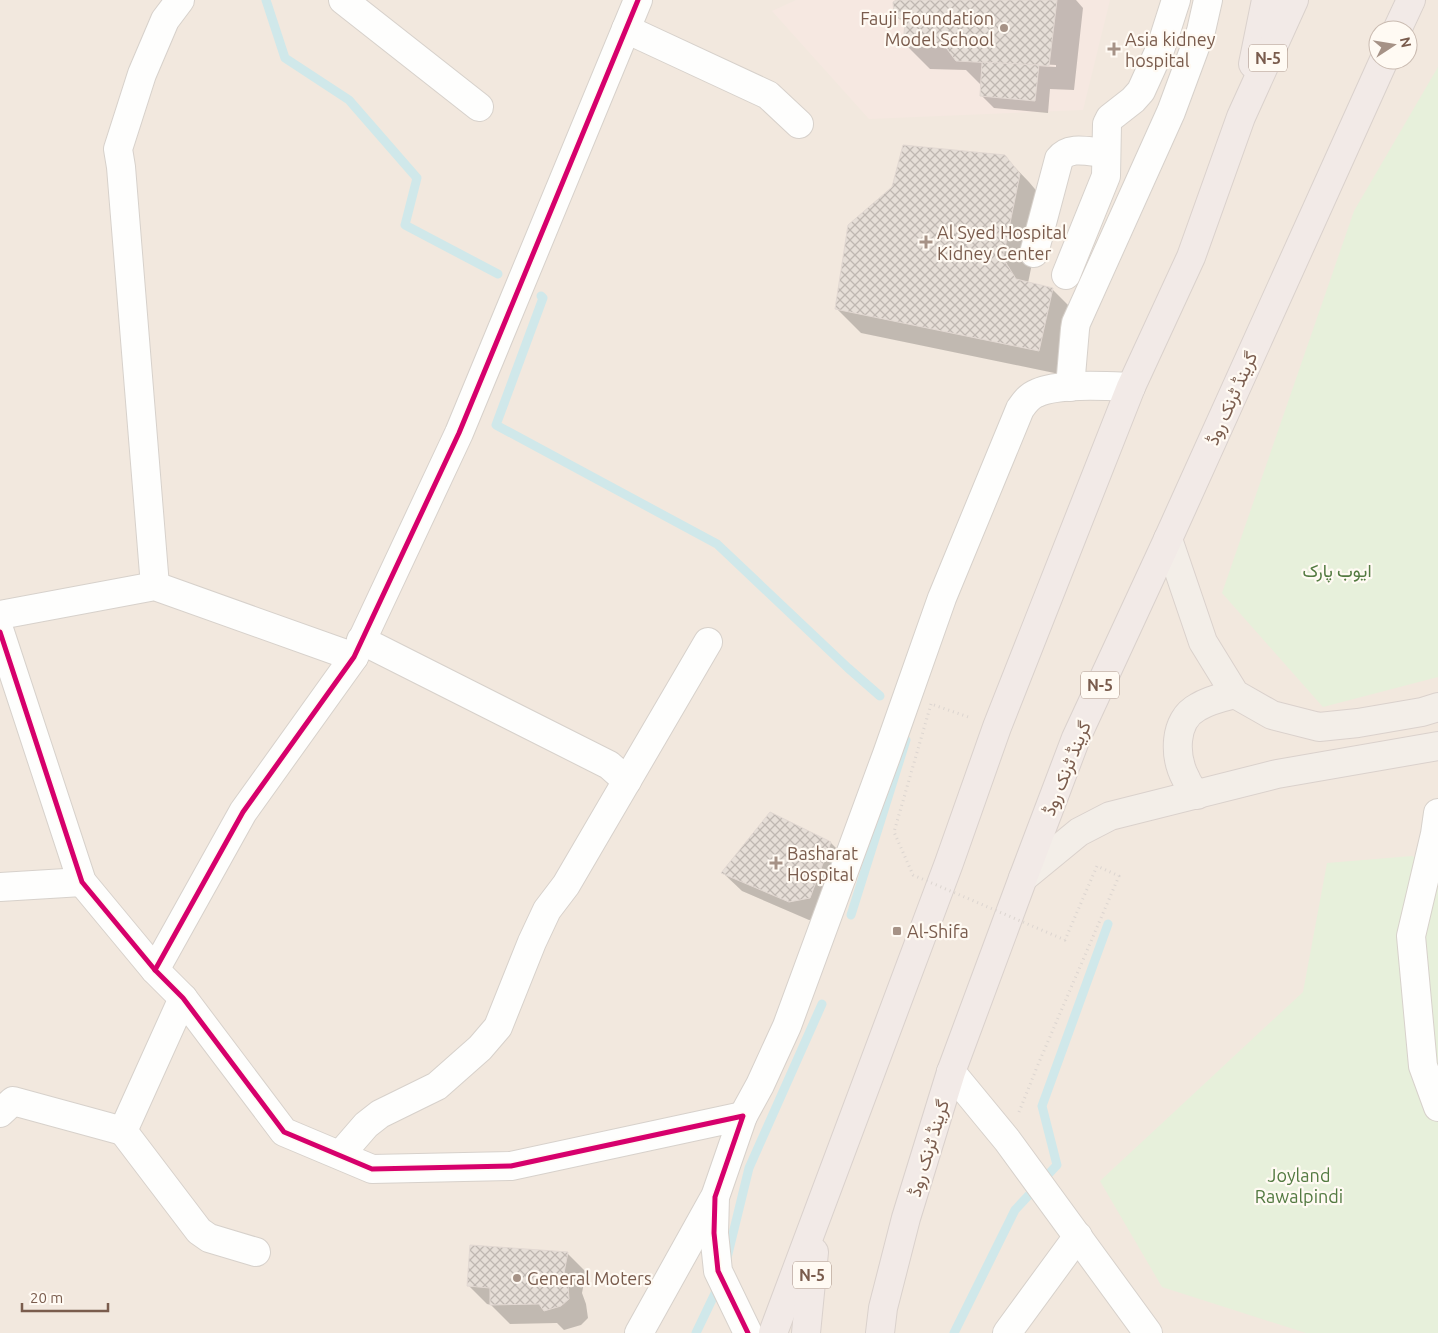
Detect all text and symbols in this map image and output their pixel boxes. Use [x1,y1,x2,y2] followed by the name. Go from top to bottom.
[860,8,994,49] place label: Fauji Foundation Model School
[1368,20,1418,70] north arrow
[998,22,1010,34] marker: Fauji Foundation Model School
[1125,29,1216,70] place label: Asia kidney hospital
[1397,36,1415,49] text: N
[1107,42,1121,56] marker: Asia kidney hospital
[1249,44,1287,72] road number: N-5
[937,222,1067,263] place label: Al Syed Hospital Kidney Center
[919,235,933,249] marker: Al Syed Hospital Kidney Center
[1202,348,1262,449] street label: گرینڈ ٹرنک روڈ
[1302,560,1372,583] park label: ایوب پارک
[1081,672,1119,698] road number: N-5
[1038,718,1096,819] street label: گرینڈ ٹرنک روڈ
[787,843,858,884] place label: Basharat Hospital
[769,856,783,870] marker: Basharat Hospital
[907,921,969,941] place label: Al-Shifa
[891,925,903,937] marker: Al-Shifa
[904,1097,954,1199] street label: گرینڈ ٹرنک روڈ
[1255,1165,1343,1206] park label: Joyland Rawalpindi
[793,1262,831,1288] road number: N-5
[527,1268,652,1288] place label: General Moters
[511,1272,523,1284] marker: General Moters
[22,1280,109,1312] scale bar
[30,1289,63,1306] text: 20 m

